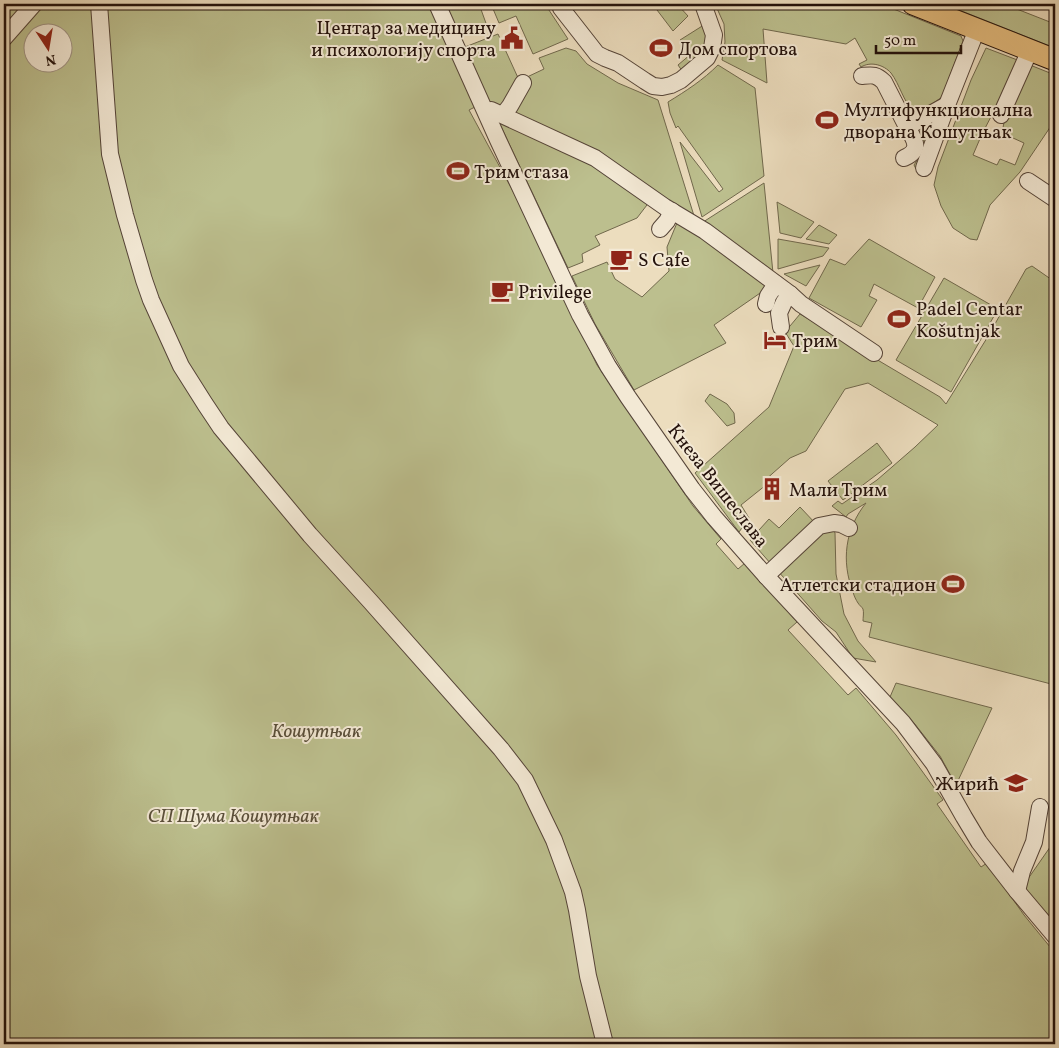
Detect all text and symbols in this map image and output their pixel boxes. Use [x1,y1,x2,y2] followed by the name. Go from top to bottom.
[311,16,496,64] place label: Центар за медицину и психологију спорта
[22,22,72,72] north arrow
[876,22,962,54] scale bar
[499,25,525,51] public building icon: Центар за медицину и психологију спорта
[884,31,916,52] text: 50 m
[648,35,674,61] sports icon: Дом спортова
[678,37,798,63] place label: Дом спортова
[43,49,57,70] text: N
[844,98,1033,146] place label: Мултифункционална дворана Кошутњак
[814,107,840,133] sports icon: Мултифункционална дворана Кошутњак
[445,158,471,184] sports icon: Трим стаза
[474,160,569,186] place label: Трим стаза
[608,246,634,272] cafe icon: S Cafe
[638,248,690,274] place label: S Cafe
[489,278,515,304] cafe icon: Privilege
[518,280,592,306] place label: Privilege
[916,297,1023,345] place label: Padel Centar Košutnjak
[886,306,912,332] sports icon: Padel Centar Košutnjak
[762,327,788,353] hotel icon: Трим
[792,329,838,355] place label: Трим
[661,419,774,554] street label: Кнеза Вишеслава
[759,476,785,502] building icon: Мали Трим
[789,478,887,504] place label: Мали Трим
[940,571,966,597] sports icon: Атлетски стадион
[780,573,936,599] place label: Атлетски стадион
[271,719,362,745] park label: Кошутњак
[1003,770,1029,796] school or university icon: Жирић
[935,772,999,798] place label: Жирић
[148,804,319,830] park label: СП Шума Кошутњак

